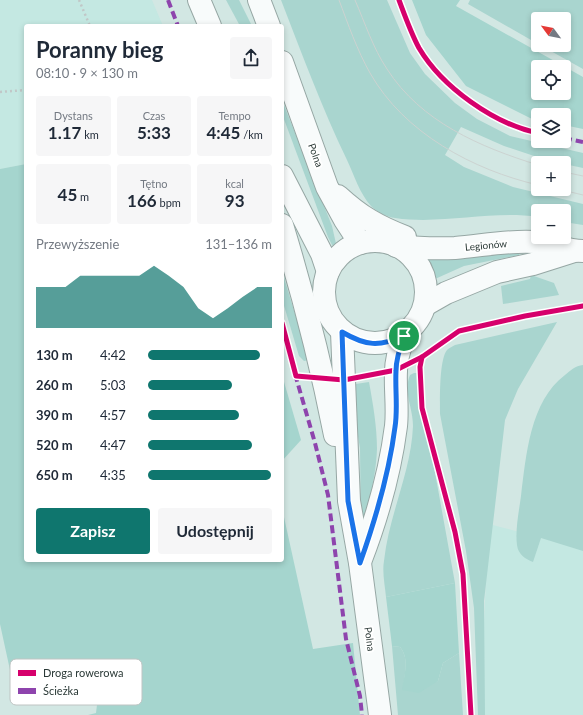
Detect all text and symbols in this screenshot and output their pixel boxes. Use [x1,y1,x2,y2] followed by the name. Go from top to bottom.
[531,12,571,52] north arrow
[531,12,571,244] map controls
[36,36,163,63] text: Poranny bieg
[230,37,272,79] button: share
[531,60,571,100] button: locate
[36,65,138,81] text: 08:10 · 9 × 130 m
[531,108,571,148] button: layers
[54,109,93,122] text: Dystans
[143,109,165,122] text: Czas
[218,109,251,122] text: Tempo
[48,122,81,143] text: 1.17
[137,122,171,143] text: 5:33
[206,122,240,143] text: 4:45
[81,128,99,141] text: km
[240,128,263,141] text: /km
[306,142,326,169] street label: Polna
[531,156,571,196] button: +
[140,177,168,190] text: Tętno
[225,177,244,190] text: kcal
[58,184,77,205] text: 45
[77,190,89,203] text: m
[127,190,157,211] text: 166
[225,190,245,211] text: 93
[157,196,181,209] text: bpm
[531,204,571,244] button: −
[36,236,119,252] text: Przewyższenie
[205,236,272,252] text: 131–136 m
[464,237,508,253] street label: Legionów
[387,319,421,353] pin
[393,325,415,347] icon: arrive
[36,347,73,363] text: 130 m
[100,347,126,363] text: 4:42
[36,377,73,393] text: 260 m
[100,377,126,393] text: 5:03
[36,407,73,423] text: 390 m
[100,407,126,423] text: 4:57
[36,437,73,453] text: 520 m
[100,437,126,453] text: 4:47
[36,467,73,483] text: 650 m
[100,467,126,483] text: 4:35
[36,508,150,554] button: Zapisz
[158,508,272,554] button: Udostępnij
[362,626,378,652] street label: Polna
[10,659,142,705] legend
[43,666,124,679] text: Droga rowerowa
[43,684,79,697] text: Ścieżka

